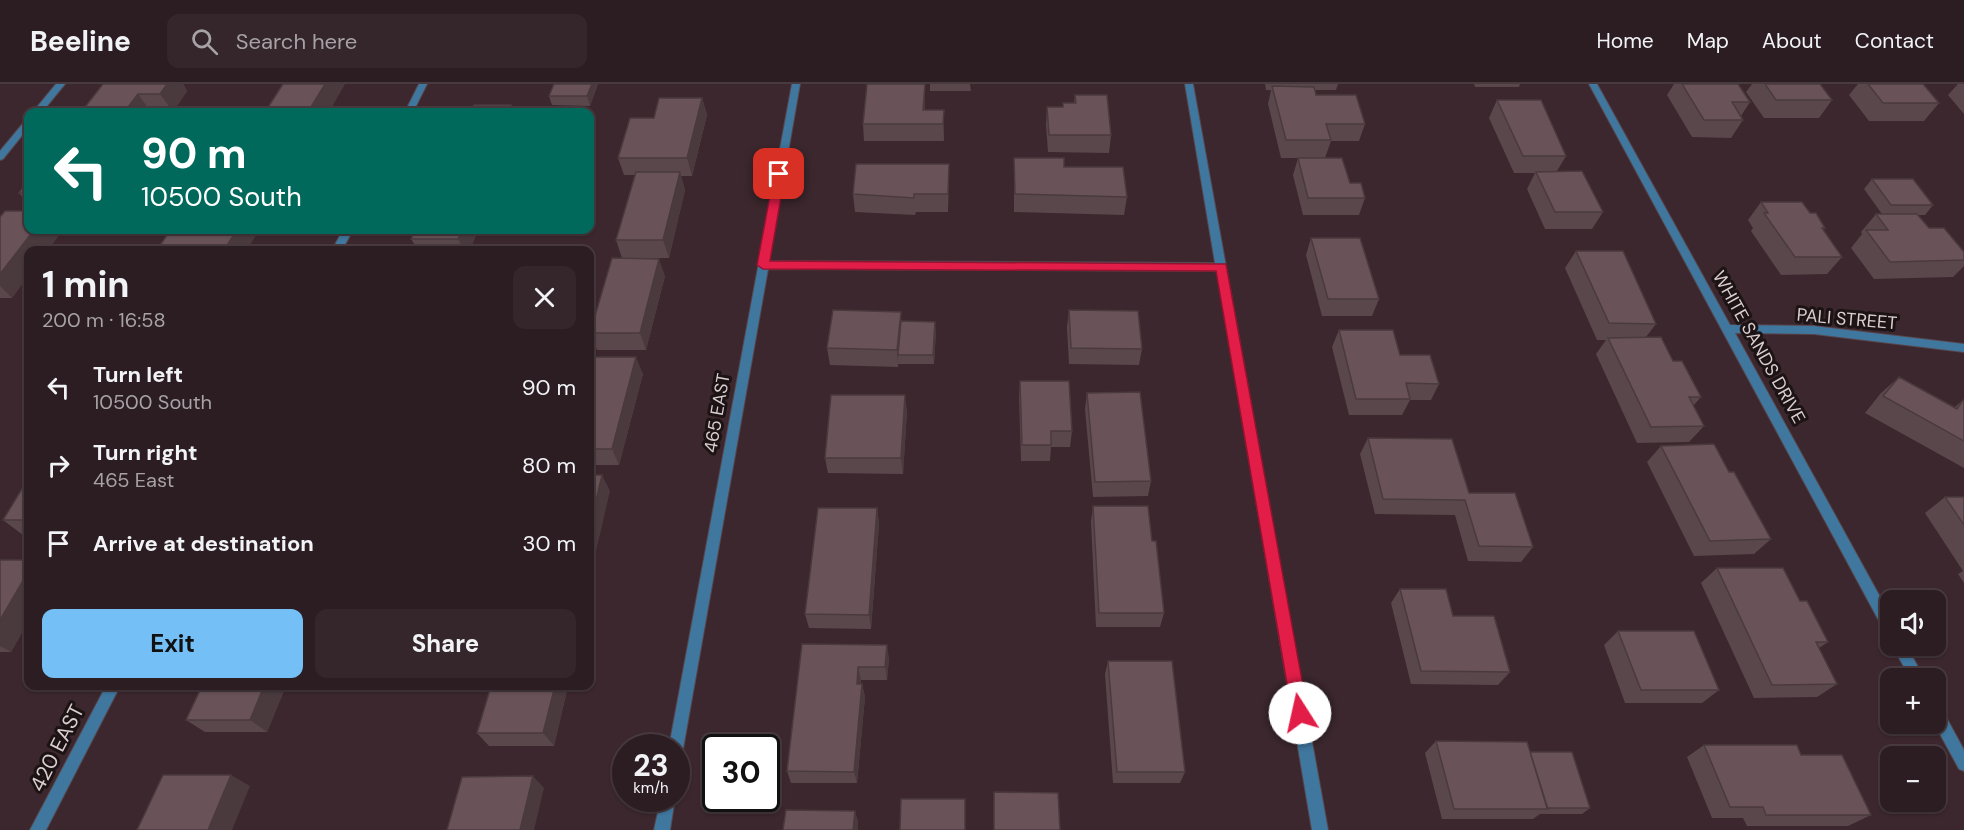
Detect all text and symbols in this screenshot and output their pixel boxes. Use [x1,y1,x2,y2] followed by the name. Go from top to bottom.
[167,14,587,68] search box
[30,23,131,60] text: Beeline
[188,25,221,58] icon: search
[236,27,357,56] text: Search here
[1596,27,1654,55] text: Home
[1687,27,1729,55] text: Map
[1762,27,1822,55] text: About
[1855,27,1934,55] text: Contact
[141,126,247,181] text: 90 m
[42,132,120,210] icon: left
[753,148,804,199] pin
[762,157,795,190] icon: arrive
[141,179,302,214] text: 10500 South
[42,261,130,308] text: 1 min
[513,266,576,329] button: close
[1707,266,1811,428] street label: WHITE SANDS DRIVE
[1796,303,1898,335] street label: PALI STREET
[42,307,166,333] text: 200 m · 16:58
[93,360,183,389] text: Turn left
[42,371,75,404] icon: left
[698,372,736,454] street label: 465 EAST
[522,373,576,402] text: 90 m
[93,389,212,415] text: 10500 South
[93,438,198,467] text: Turn right
[42,449,75,482] icon: right
[522,451,576,480] text: 80 m
[93,467,174,493] text: 465 East
[42,527,75,560] icon: arrive
[93,529,314,558] text: Arrive at destination
[522,529,576,558] text: 30 m
[1880,590,1946,812] map controls
[1880,590,1946,656] button: sound
[42,609,303,678] button: Exit
[315,609,576,678] button: Share
[1880,668,1946,734] button: +
[1268,681,1332,745] position arrow
[23,700,91,796] street label: 420 EAST
[702,734,780,812] speed limit sign: 30
[633,746,669,785] text: 23
[1880,746,1946,812] button: −
[633,778,669,798] text: km/h

